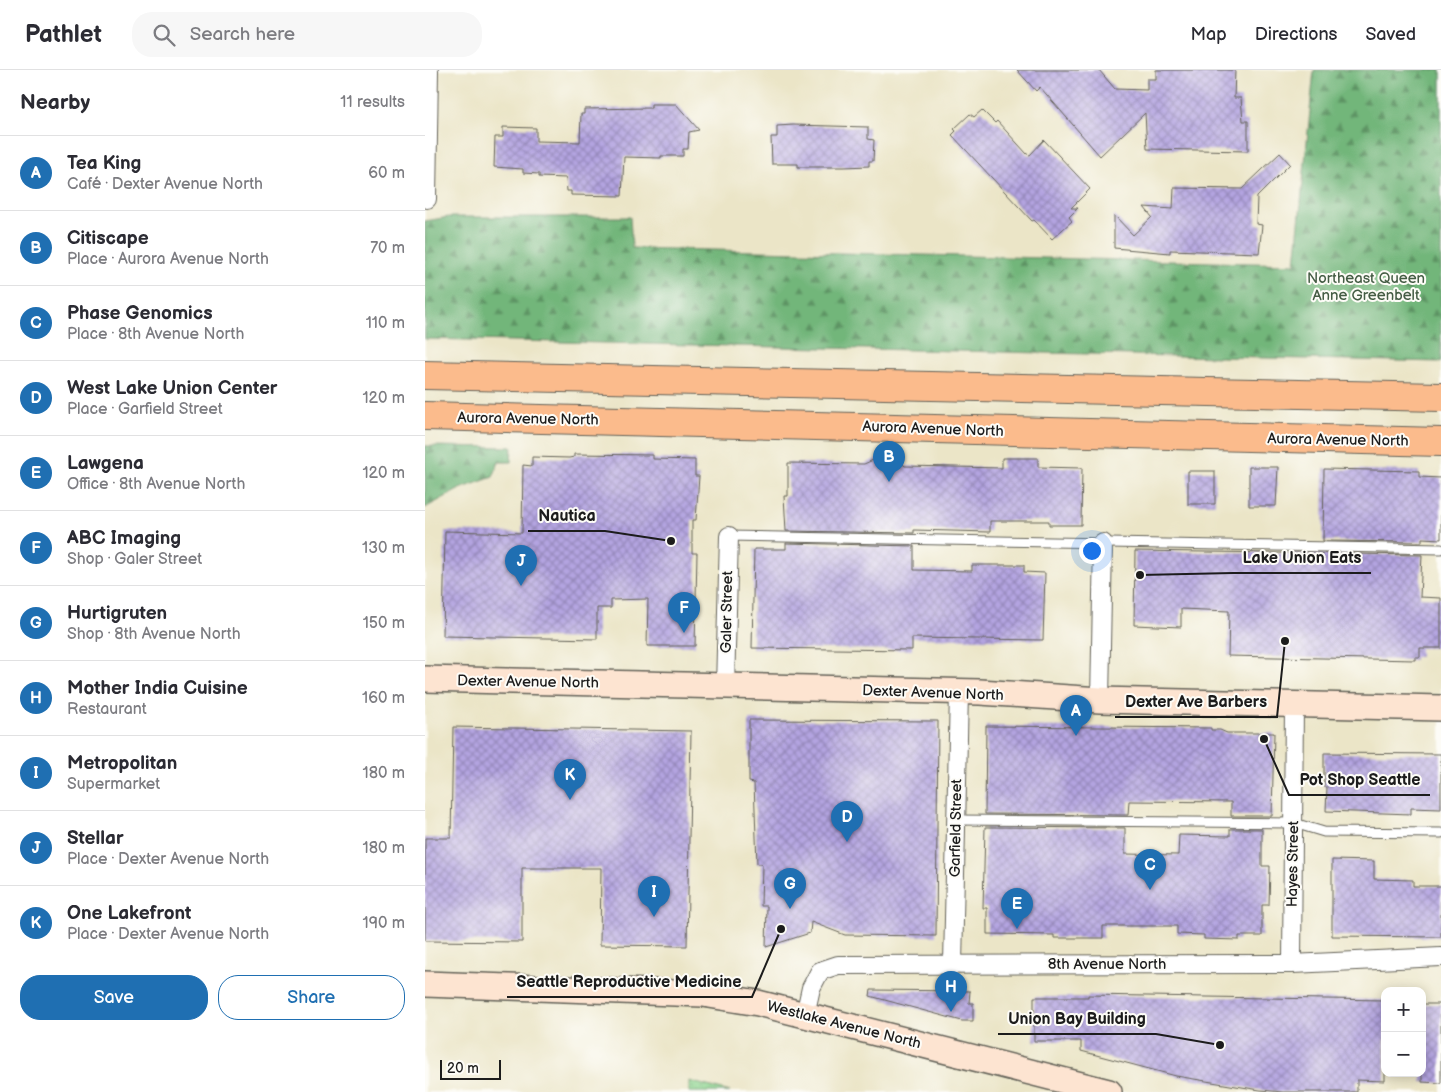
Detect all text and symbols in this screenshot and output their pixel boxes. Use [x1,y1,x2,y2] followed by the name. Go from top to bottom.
[132,12,482,57] search box
[25,20,102,49] text: Pathlet
[150,21,178,49] icon: search
[190,23,295,46] text: Search here
[1191,24,1227,45] text: Map
[1255,24,1337,45] text: Directions
[1365,24,1416,45] text: Saved
[20,90,90,115] text: Nearby
[340,93,405,112] text: 11 results
[67,152,141,175] text: Tea King
[31,164,41,183] text: A
[368,164,405,183] text: 60 m
[67,175,263,194] text: Café · Dexter Avenue North
[67,227,149,250] text: Citiscape
[30,239,42,258] text: B
[370,239,405,258] text: 70 m
[67,250,269,269] text: Place · Aurora Avenue North
[1307,269,1425,305] park label: Northeast Queen Anne Greenbelt
[67,302,213,325] text: Phase Genomics
[30,314,42,333] text: C
[366,314,405,333] text: 110 m
[67,325,244,344] text: Place · 8th Avenue North
[67,377,277,400] text: West Lake Union Center
[30,389,42,408] text: D
[362,389,405,408] text: 120 m
[67,400,223,419] text: Place · Garfield Street
[457,408,599,430] street label: Aurora Avenue North
[862,417,1004,441] street label: Aurora Avenue North
[1267,429,1409,451] street label: Aurora Avenue North
[873,441,905,482] pin: B
[67,452,144,475] text: Lawgena
[31,464,41,483] text: E
[362,464,405,483] text: 120 m
[67,475,245,494] text: Office · 8th Avenue North
[528,500,605,531] callout: Nautica
[538,507,596,526] text: Nautica
[67,527,181,550] text: ABC Imaging
[1079,538,1105,564] your location
[31,539,41,558] text: F
[362,539,405,558] text: 130 m
[1233,542,1371,573] callout: Lake Union Eats
[505,545,537,586] pin: J
[1243,549,1362,568] text: Lake Union Eats
[67,550,202,569] text: Shop · Galer Street
[717,570,737,653] street label: Galer Street
[668,592,700,633] pin: F
[67,602,167,625] text: Hurtigruten
[30,614,42,633] text: G
[363,614,405,633] text: 150 m
[67,625,241,644] text: Shop · 8th Avenue North
[457,671,599,693] street label: Dexter Avenue North
[67,677,248,700] text: Mother India Cuisine
[862,681,1004,705] street label: Dexter Avenue North
[1115,686,1277,717] callout: Dexter Ave Barbers
[30,689,42,708] text: H
[362,689,405,708] text: 160 m
[1125,693,1267,712] text: Dexter Ave Barbers
[1060,695,1092,736] pin: A
[67,700,147,719] text: Restaurant
[67,752,177,775] text: Metropolitan
[554,759,586,800] pin: K
[33,764,39,783] text: I
[363,764,405,783] text: 180 m
[1289,764,1430,795] callout: Pot Shop Seattle
[1299,771,1421,790] text: Pot Shop Seattle
[67,775,160,794] text: Supermarket
[946,778,966,877] street label: Garfield Street
[831,801,863,842] pin: D
[1283,820,1303,907] street label: Hayes Street
[67,827,124,850] text: Stellar
[32,839,40,858] text: J
[363,839,405,858] text: 180 m
[1134,849,1166,890] pin: C
[67,850,269,869] text: Place · Dexter Avenue North
[774,868,806,909] pin: G
[638,876,670,917] pin: I
[1001,888,1033,929] pin: E
[67,902,191,925] text: One Lakefront
[31,914,41,933] text: K
[363,914,405,933] text: 190 m
[67,925,269,944] text: Place · Dexter Avenue North
[1048,955,1166,974] street label: 8th Avenue North
[507,966,752,997] callout: Seattle Reproductive Medicine
[935,971,967,1012] pin: H
[517,973,742,992] text: Seattle Reproductive Medicine
[20,975,208,1020] button: Save
[218,975,405,1020] button: Share
[1381,987,1426,1077] map controls
[1381,987,1426,1032] button: +
[765,997,923,1053] street label: Westlake Avenue North
[998,1003,1156,1034] callout: Union Bay Building
[1008,1010,1146,1029] text: Union Bay Building
[1381,1032,1426,1077] button: −
[440,1057,501,1080] scale bar
[447,1060,479,1077] text: 20 m

